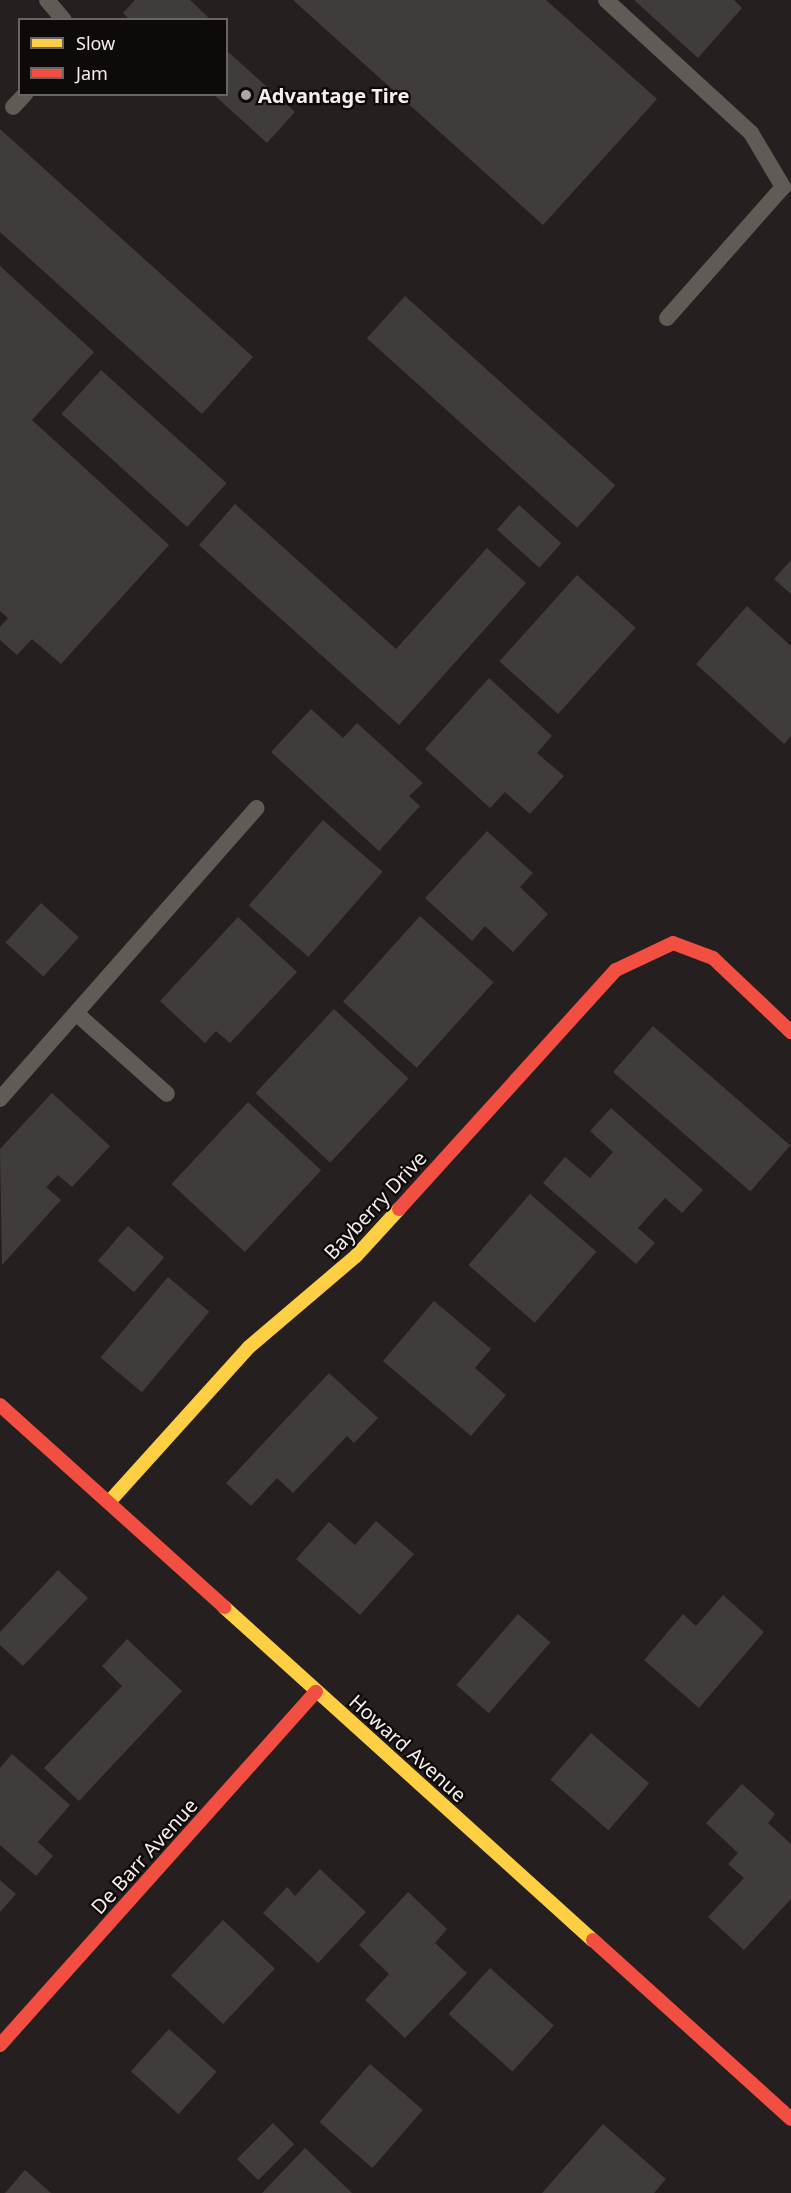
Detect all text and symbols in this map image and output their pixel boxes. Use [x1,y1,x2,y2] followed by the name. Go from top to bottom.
[18,18,228,96] legend
[76,31,115,55] text: Slow
[76,61,108,85] text: Jam
[258,83,409,107] place label: Advantage Tire
[239,88,253,102] marker: Advantage Tire
[319,1146,431,1264] street label: Bayberry Drive
[345,1689,471,1807] street label: Howard Avenue
[86,1793,202,1919] street label: De Barr Avenue

